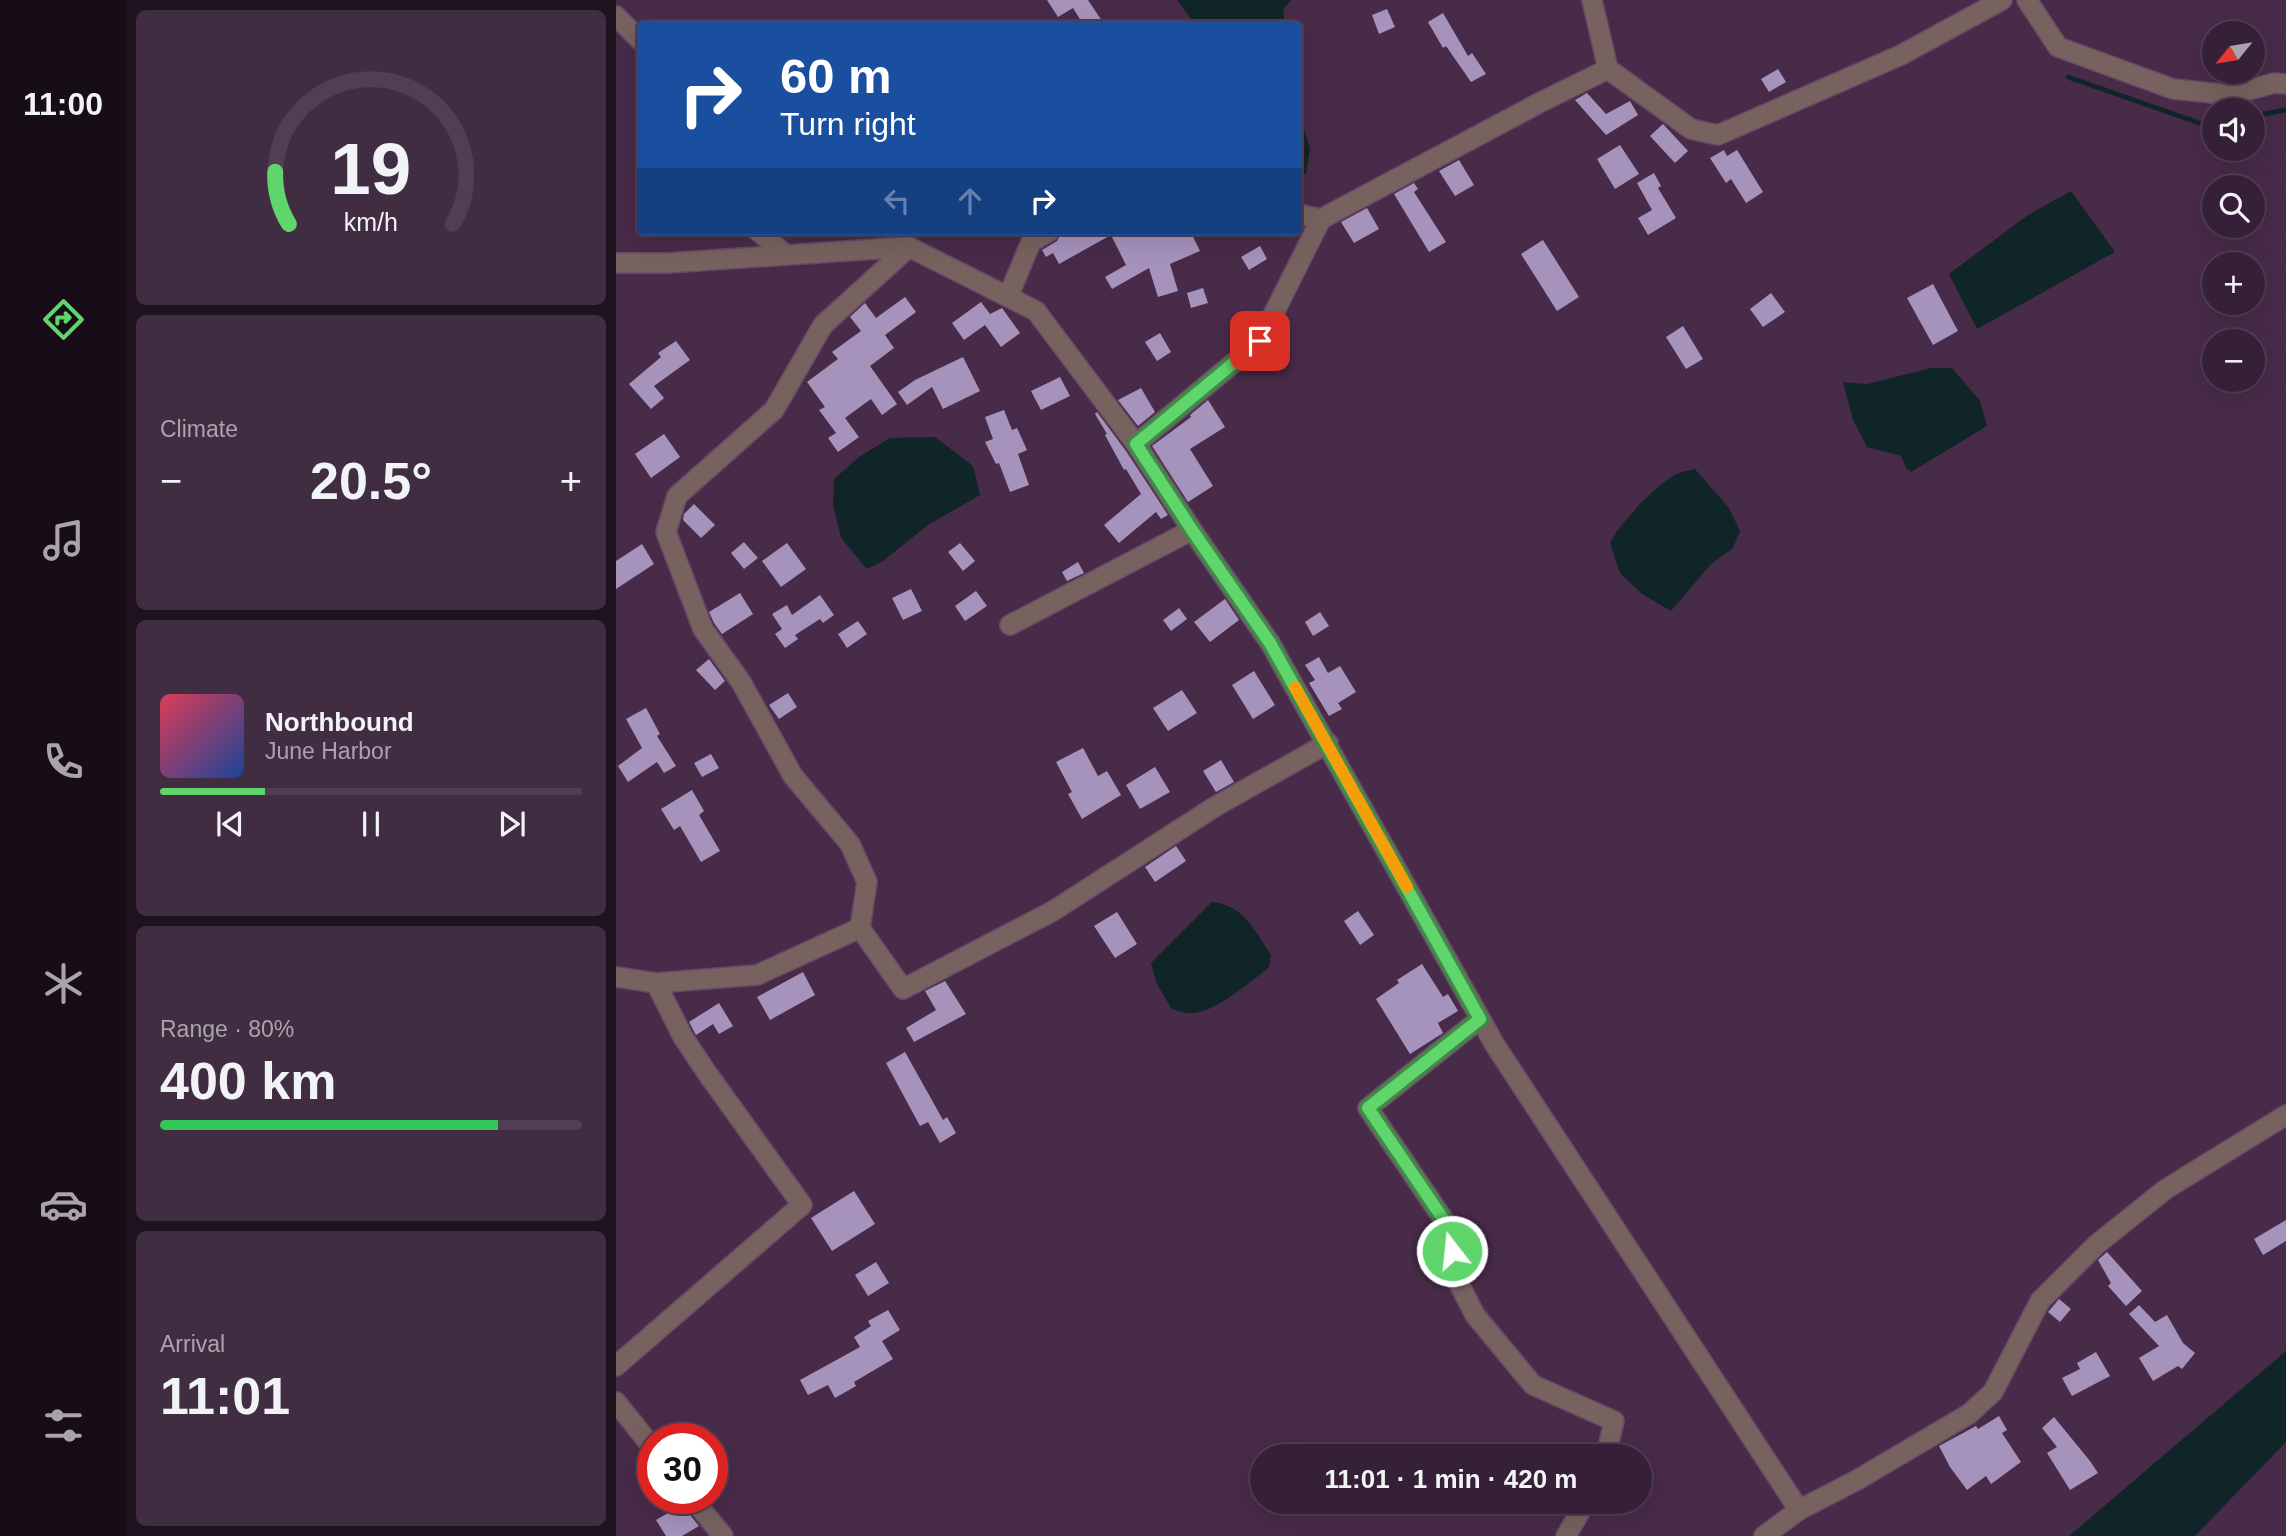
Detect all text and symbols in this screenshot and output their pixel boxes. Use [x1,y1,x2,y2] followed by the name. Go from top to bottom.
[2202,21,2264,84] north arrow
[2202,21,2265,392] map controls
[665,49,756,140] icon: right
[780,49,892,103] text: 60 m
[23,86,103,122] text: 11:00
[2202,98,2265,161] button: sound
[780,106,916,142] text: Turn right
[331,128,411,209] text: 19
[2202,175,2265,238] button: search
[878,182,916,220] icon: left
[951,182,989,220] icon: ahead
[1024,182,1062,220] icon: right
[344,207,398,235] text: km/h
[2202,252,2265,315] button: +
[39,295,88,344] icon: directions
[1230,311,1290,371] pin
[1241,322,1279,360] icon: arrive
[2202,329,2265,392] button: −
[160,416,238,442] text: Climate
[310,452,432,510] text: 20.5°
[160,460,182,502] text: −
[560,460,582,502] text: +
[39,516,88,565] icon: music
[265,707,414,737] text: Northbound
[39,737,88,786] icon: phone
[265,738,392,764] text: June Harbor
[211,805,249,843] icon: previous
[352,805,390,843] icon: pause
[493,805,531,843] icon: next
[39,959,88,1008] icon: climate
[160,1016,294,1042] text: Range · 80%
[160,1052,336,1110] text: 400 km
[39,1180,88,1229] icon: car
[1415,1214,1489,1288] position arrow
[160,1331,225,1357] text: Arrival
[160,1367,290,1425] text: 11:01
[39,1401,88,1450] icon: filters
[637,1423,728,1514] speed limit sign: 30
[1325,1464,1577,1494] text: 11:01 · 1 min · 420 m

